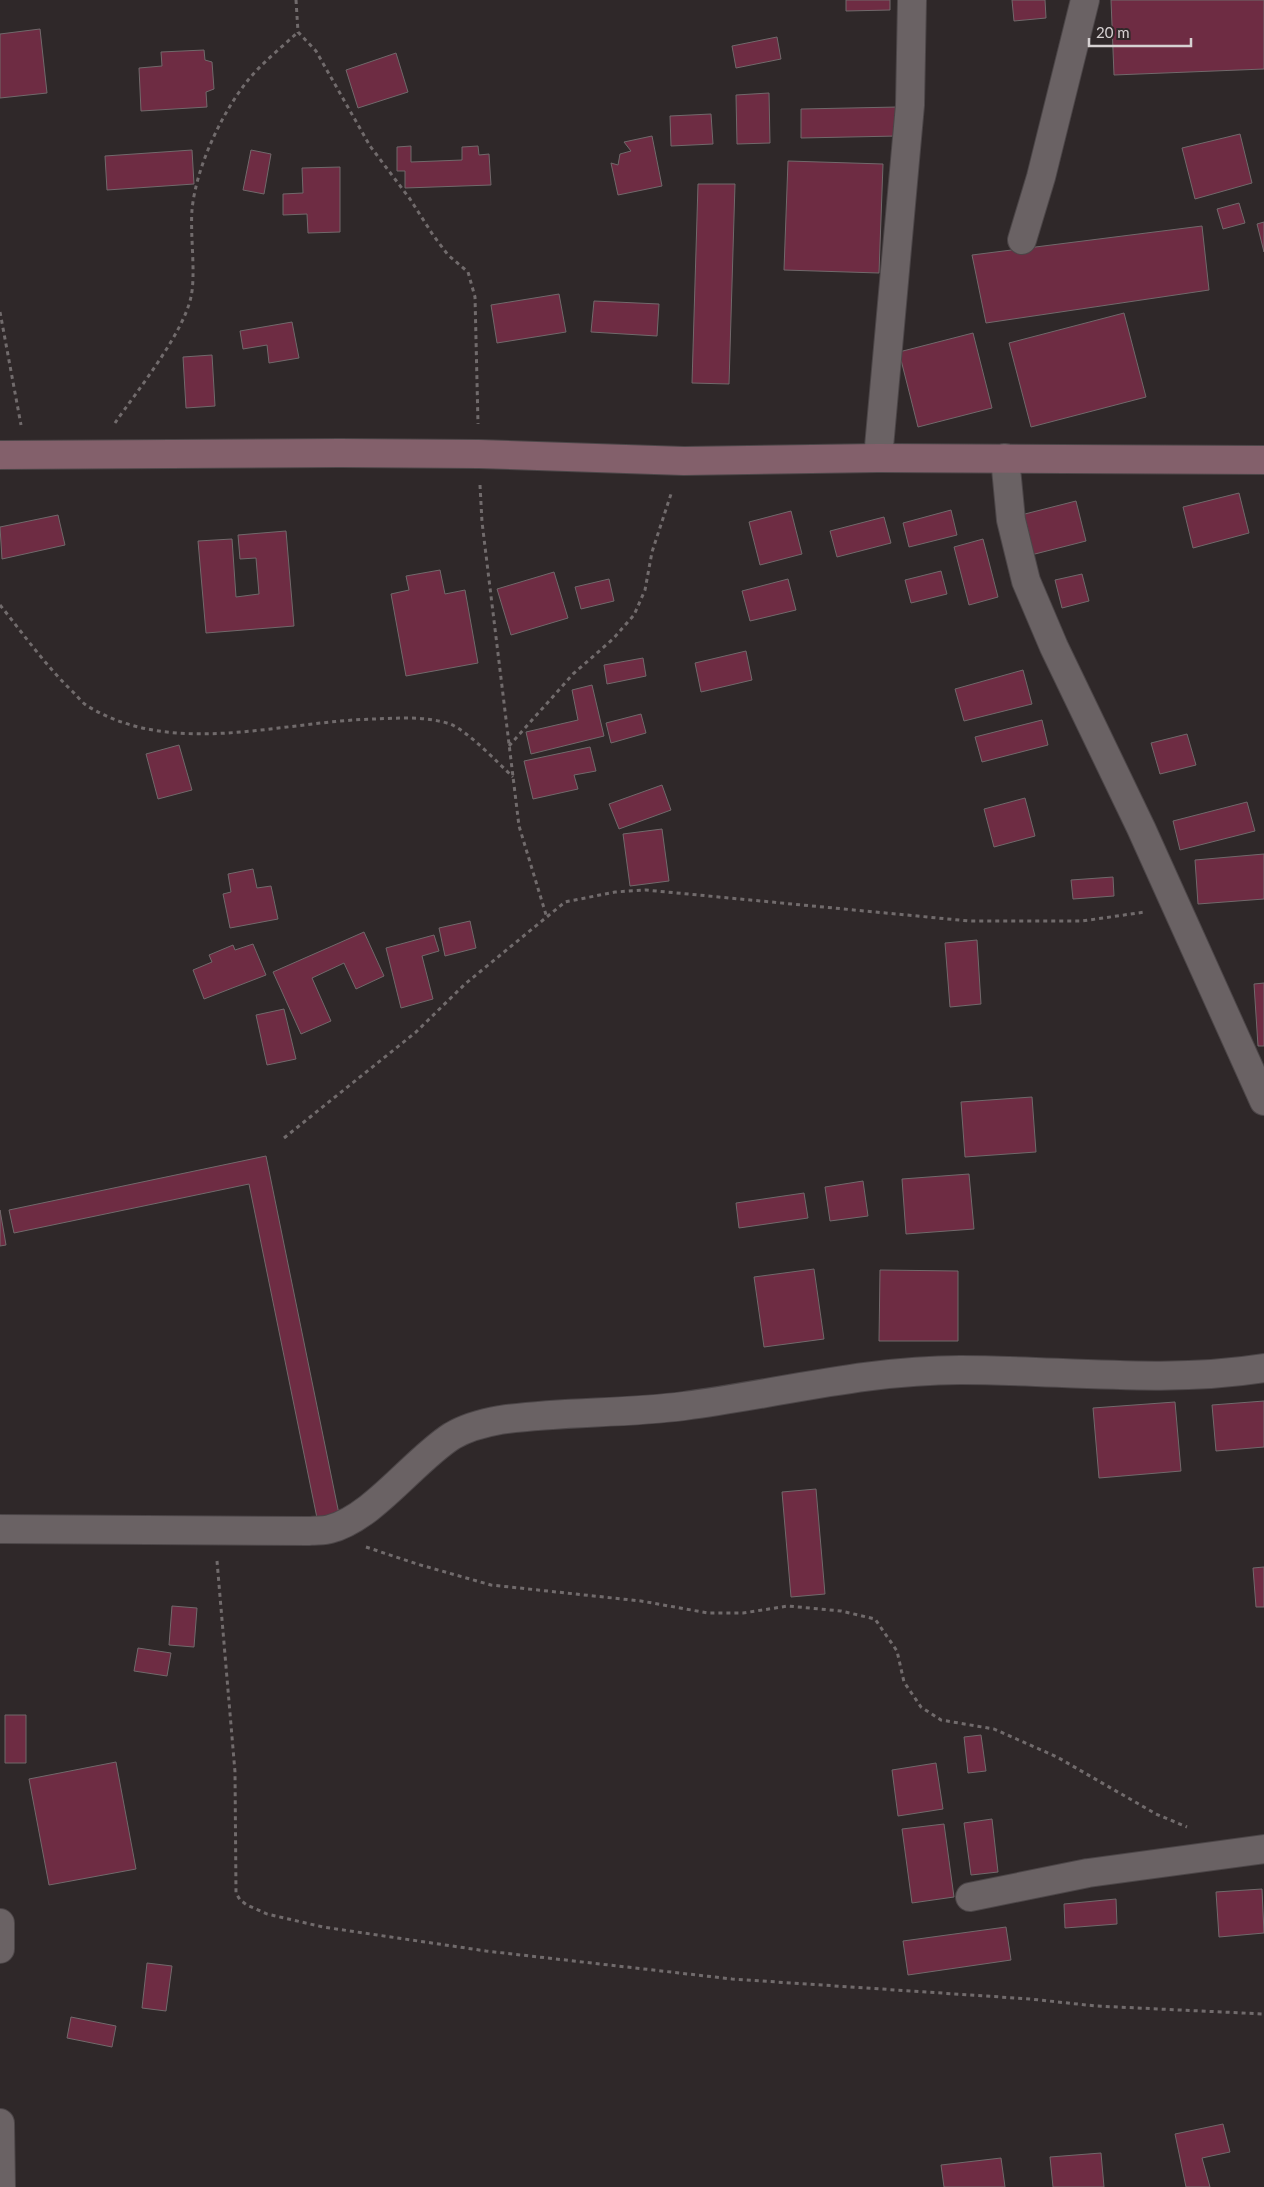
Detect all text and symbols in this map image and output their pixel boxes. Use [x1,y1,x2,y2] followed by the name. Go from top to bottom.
[1089,15,1192,47] scale bar
[1096,23,1130,41] text: 20 m

